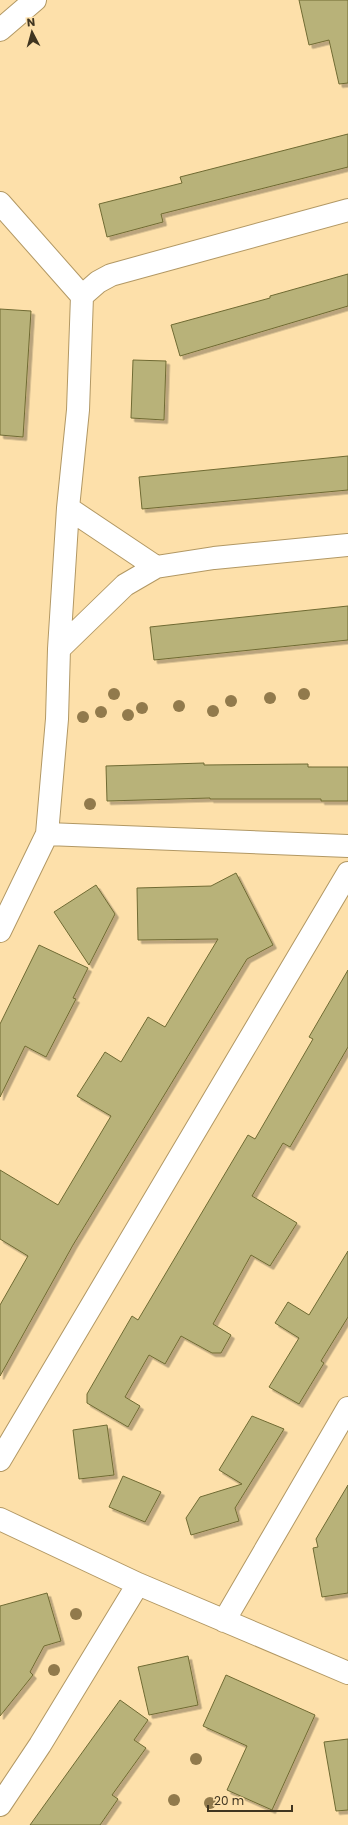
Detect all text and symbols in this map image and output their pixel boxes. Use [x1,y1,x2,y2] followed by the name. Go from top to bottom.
[12,12,52,52] north arrow
[26,14,36,30] text: N
[208,1787,292,1813] scale bar
[214,1792,244,1809] text: 20 m

